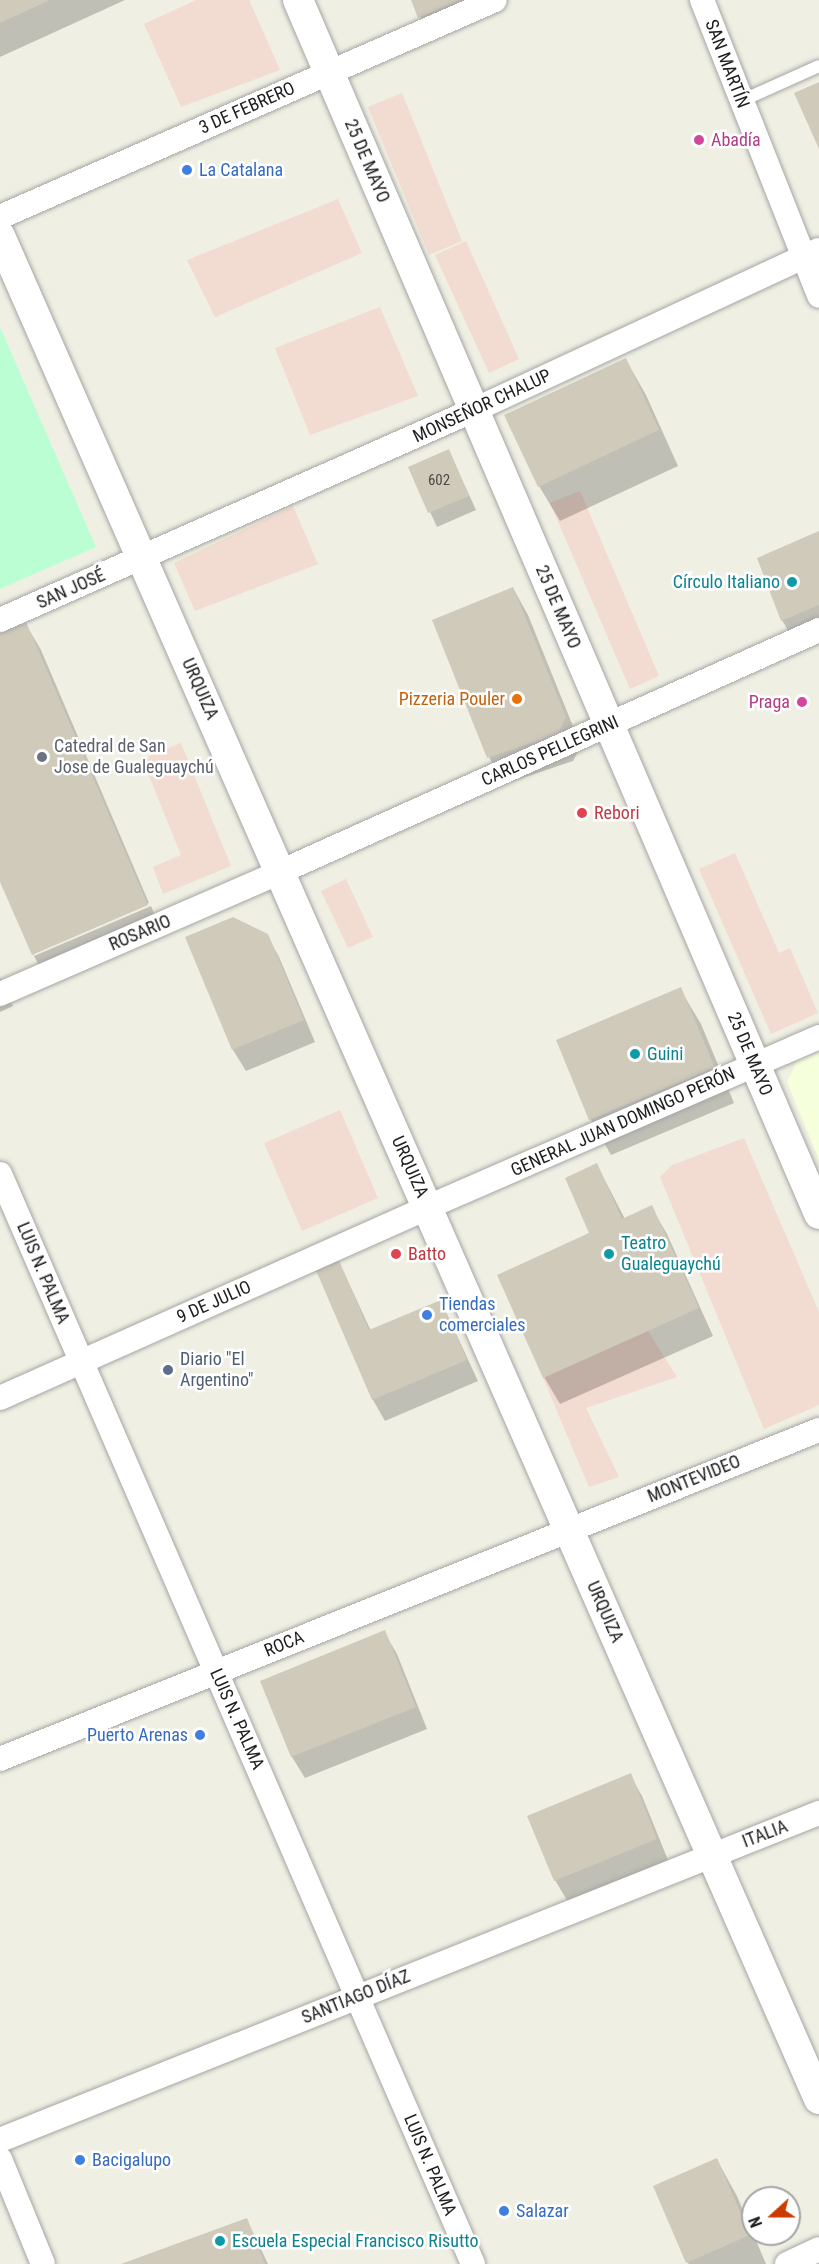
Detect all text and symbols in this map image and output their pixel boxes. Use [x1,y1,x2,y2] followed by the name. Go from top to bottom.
[700,17,754,111] street label: SAN MARTÍN
[196,77,298,139] street label: 3 DE FEBRERO
[340,116,394,206] street label: 25 DE MAYO
[711,129,761,151] place label: Abadía
[692,133,706,147] marker: Abadía
[199,159,283,181] place label: La Catalana
[180,163,194,177] marker: La Catalana
[410,365,554,447] street label: MONSEÑOR CHALUP
[428,472,450,490] house number: 602
[531,562,585,652] street label: 25 DE MAYO
[33,564,109,614] street label: SAN JOSÉ
[673,571,780,593] place label: Círculo Italiano
[785,575,799,589] marker: Círculo Italiano
[177,655,223,723] street label: URQUIZA
[399,688,505,710] place label: Pizzeria Pouler
[749,691,790,713] place label: Praga
[510,692,524,706] marker: Pizzeria Pouler
[795,695,809,709] marker: Praga
[478,711,622,791] street label: CARLOS PELLEGRINI
[54,736,214,778] place label: Catedral de San Jose de Gualeguaychú
[35,750,49,764] marker: Catedral de San Jose de Gualeguaychú
[594,802,640,824] place label: Rebori
[575,806,589,820] marker: Rebori
[106,910,174,956] street label: ROSARIO
[723,1009,777,1099] street label: 25 DE MAYO
[647,1043,683,1065] place label: Guini
[628,1047,642,1061] marker: Guini
[508,1063,738,1181] street label: GENERAL JUAN DOMINGO PERÓN
[387,1133,433,1201] street label: URQUIZA
[12,1219,74,1327] street label: LUIS N. PALMA
[621,1233,721,1276] place label: Teatro Gualeguaychú
[408,1243,446,1265] place label: Batto
[389,1247,403,1261] marker: Batto
[602,1247,616,1261] marker: Teatro Gualeguaychú
[173,1276,255,1328] street label: 9 DE JULIO
[439,1294,526,1336] place label: Tiendas comerciales
[420,1308,434,1322] marker: Tiendas comerciales
[180,1349,254,1392] place label: Diario "El Argentino"
[161,1363,175,1377] marker: Diario "El Argentino"
[644,1451,744,1507] street label: MONTEVIDEO
[582,1578,628,1646] street label: URQUIZA
[261,1626,307,1662] street label: ROCA
[205,1665,269,1773] street label: LUIS N. PALMA
[87,1724,188,1746] place label: Puerto Arenas
[193,1728,207,1742] marker: Puerto Arenas
[739,1816,791,1852] street label: ITALIA
[299,1965,413,2029] street label: SANTIAGO DÍAZ
[399,2111,461,2219] street label: LUIS N. PALMA
[92,2149,171,2171] place label: Bacigalupo
[73,2153,87,2167] marker: Bacigalupo
[741,2186,801,2246] north arrow
[516,2200,569,2222] place label: Salazar
[497,2204,511,2218] marker: Salazar
[745,2214,766,2230] text: N
[232,2230,478,2252] place label: Escuela Especial Francisco Risutto
[213,2234,227,2248] marker: Escuela Especial Francisco Risutto

